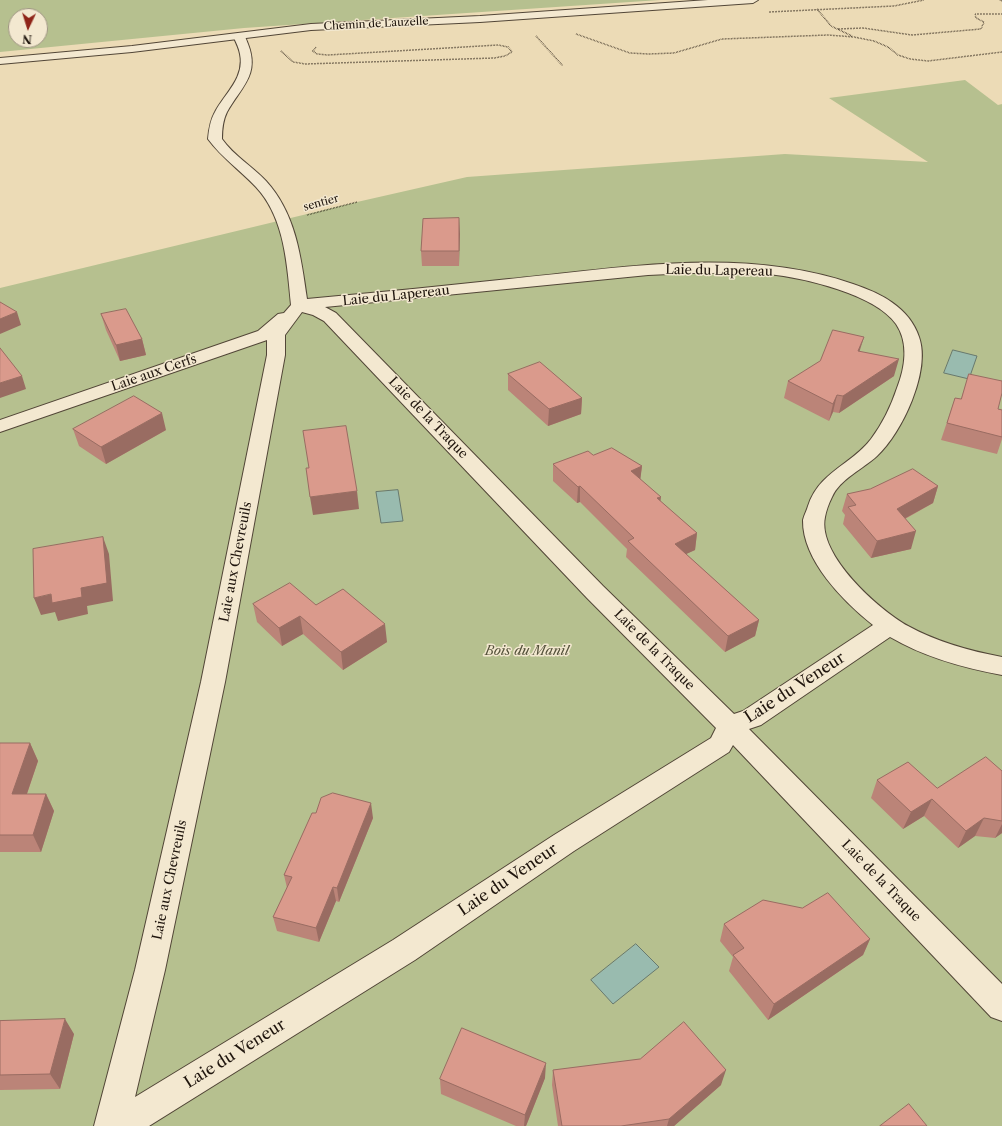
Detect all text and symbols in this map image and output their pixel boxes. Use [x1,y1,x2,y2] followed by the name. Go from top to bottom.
[8,8,48,48] north arrow
[323,15,429,33] street label: Chemin de Lauzelle
[22,32,32,46] text: N
[302,192,340,214] street label: sentier
[665,262,773,280] street label: Laie du Lapereau
[342,283,450,309] street label: Laie du Lapereau
[109,351,199,395] street label: Laie aux Cerfs
[385,374,471,462] street label: Laie de la Traque
[217,500,255,624] street label: Laie aux Chevreuils
[611,607,697,693] street label: Laie de la Traque
[485,643,569,659] park label: Bois du Manil
[741,648,849,728] street label: Laie du Veneur
[150,819,190,941] street label: Laie aux Chevreuils
[838,837,924,925] street label: Laie de la Traque
[455,840,561,920] street label: Laie du Veneur
[181,1015,289,1093] street label: Laie du Veneur

